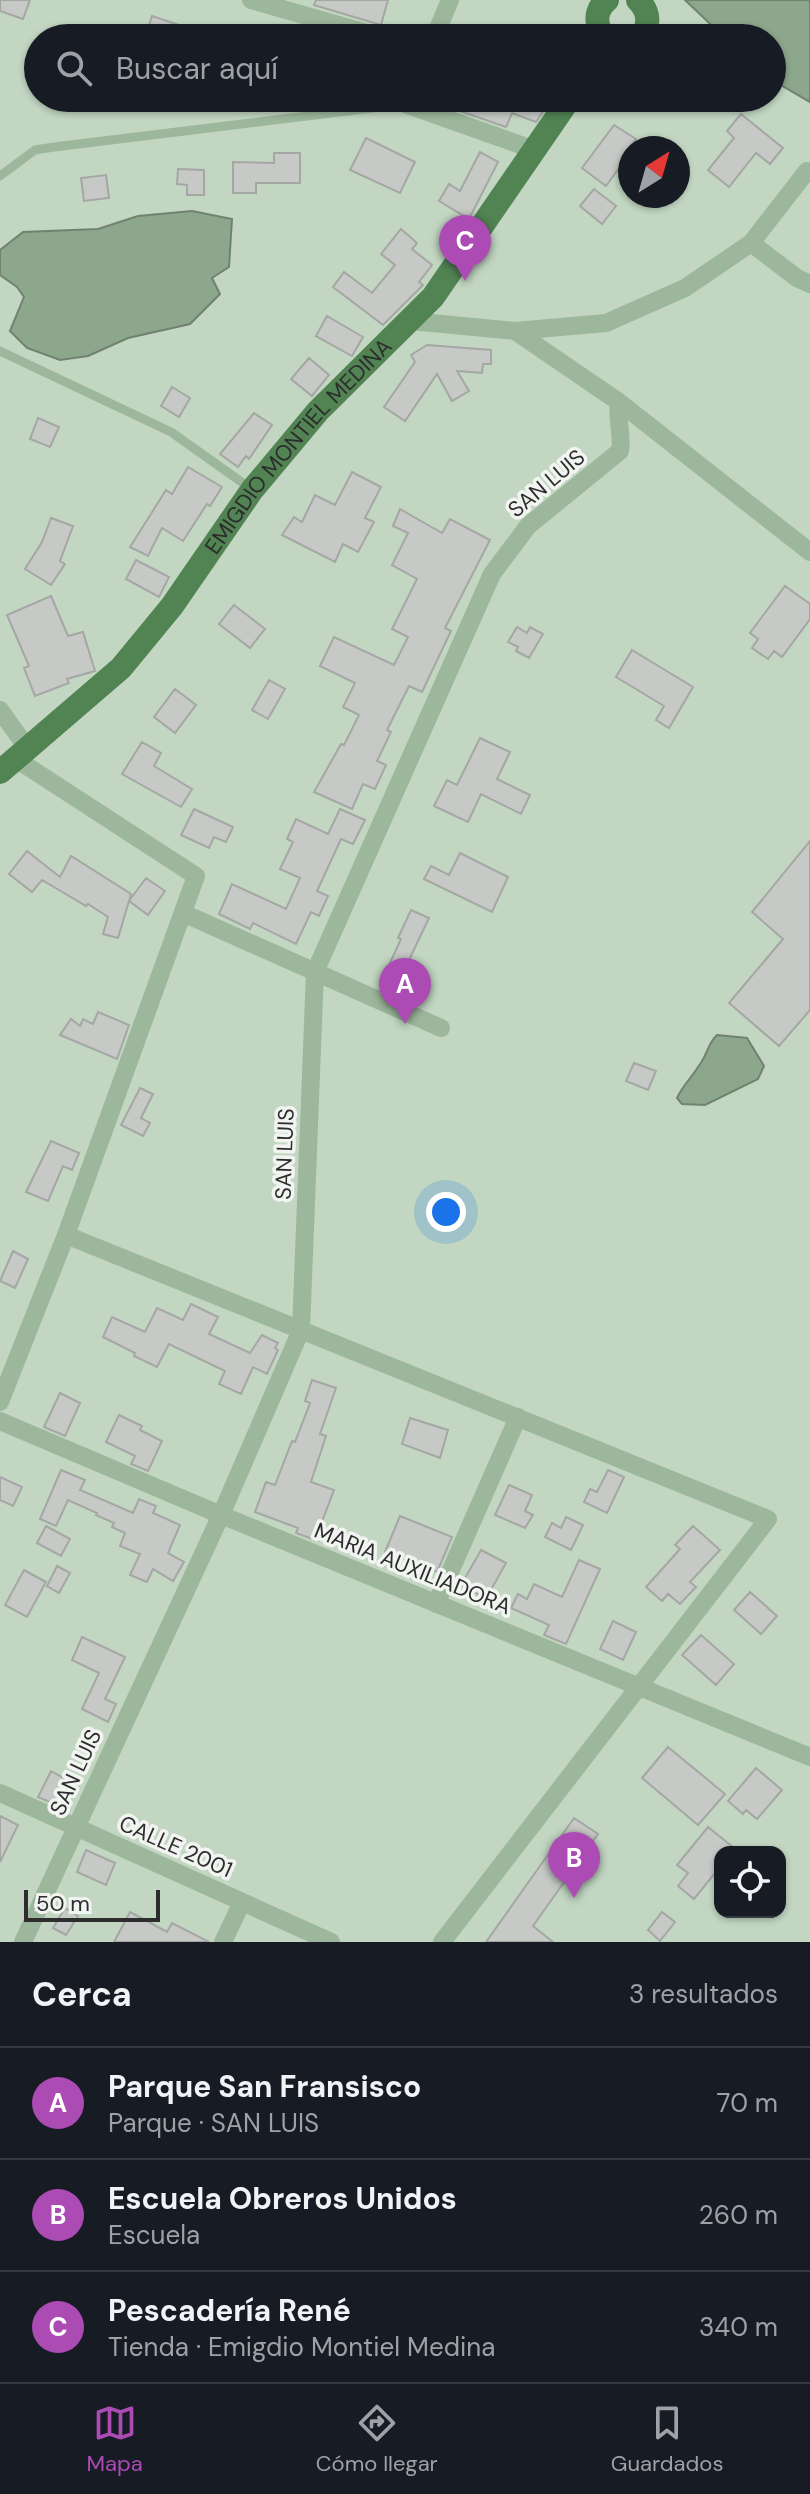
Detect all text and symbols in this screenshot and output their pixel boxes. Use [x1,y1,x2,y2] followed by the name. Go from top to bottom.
[24,24,786,112] search box
[52,46,96,90] icon: search
[116,49,278,88] text: Buscar aquí
[618,136,690,208] north arrow
[439,215,491,281] pin: C
[198,332,398,560] street label: EMIGDIO MONTIEL MEDINA
[502,443,591,524] street label: SAN LUIS
[379,958,431,1024] pin: A
[268,1108,301,1200] street label: SAN LUIS
[426,1192,466,1232] your location
[310,1516,515,1621] street label: MARIA AUXILIADORA
[43,1725,108,1820] street label: SAN LUIS
[115,1809,237,1884] street label: CALLE 2001
[548,1832,600,1898] pin: B
[714,1846,786,1918] map controls
[714,1846,786,1918] button: locate
[24,1886,160,1922] scale bar
[36,1889,90,1918] text: 50 m
[32,1972,132,2017] text: Cerca
[629,1977,778,2011] text: 3 resultados
[108,2067,421,2106] text: Parque San Fransisco
[49,2086,67,2120] text: A
[717,2086,778,2120] text: 70 m
[108,2106,319,2140] text: Parque · SAN LUIS
[108,2179,457,2218] text: Escuela Obreros Unidos
[50,2198,66,2232] text: B
[699,2198,778,2232] text: 260 m
[108,2218,200,2252] text: Escuela
[108,2291,351,2330] text: Pescadería René
[48,2310,68,2344] text: C
[699,2310,778,2344] text: 340 m
[108,2330,495,2364] text: Tienda · Emigdio Montiel Medina
[87,2401,143,2478] tab: Mapa
[316,2401,438,2478] tab: Cómo llegar
[611,2401,723,2478] tab: Guardados

